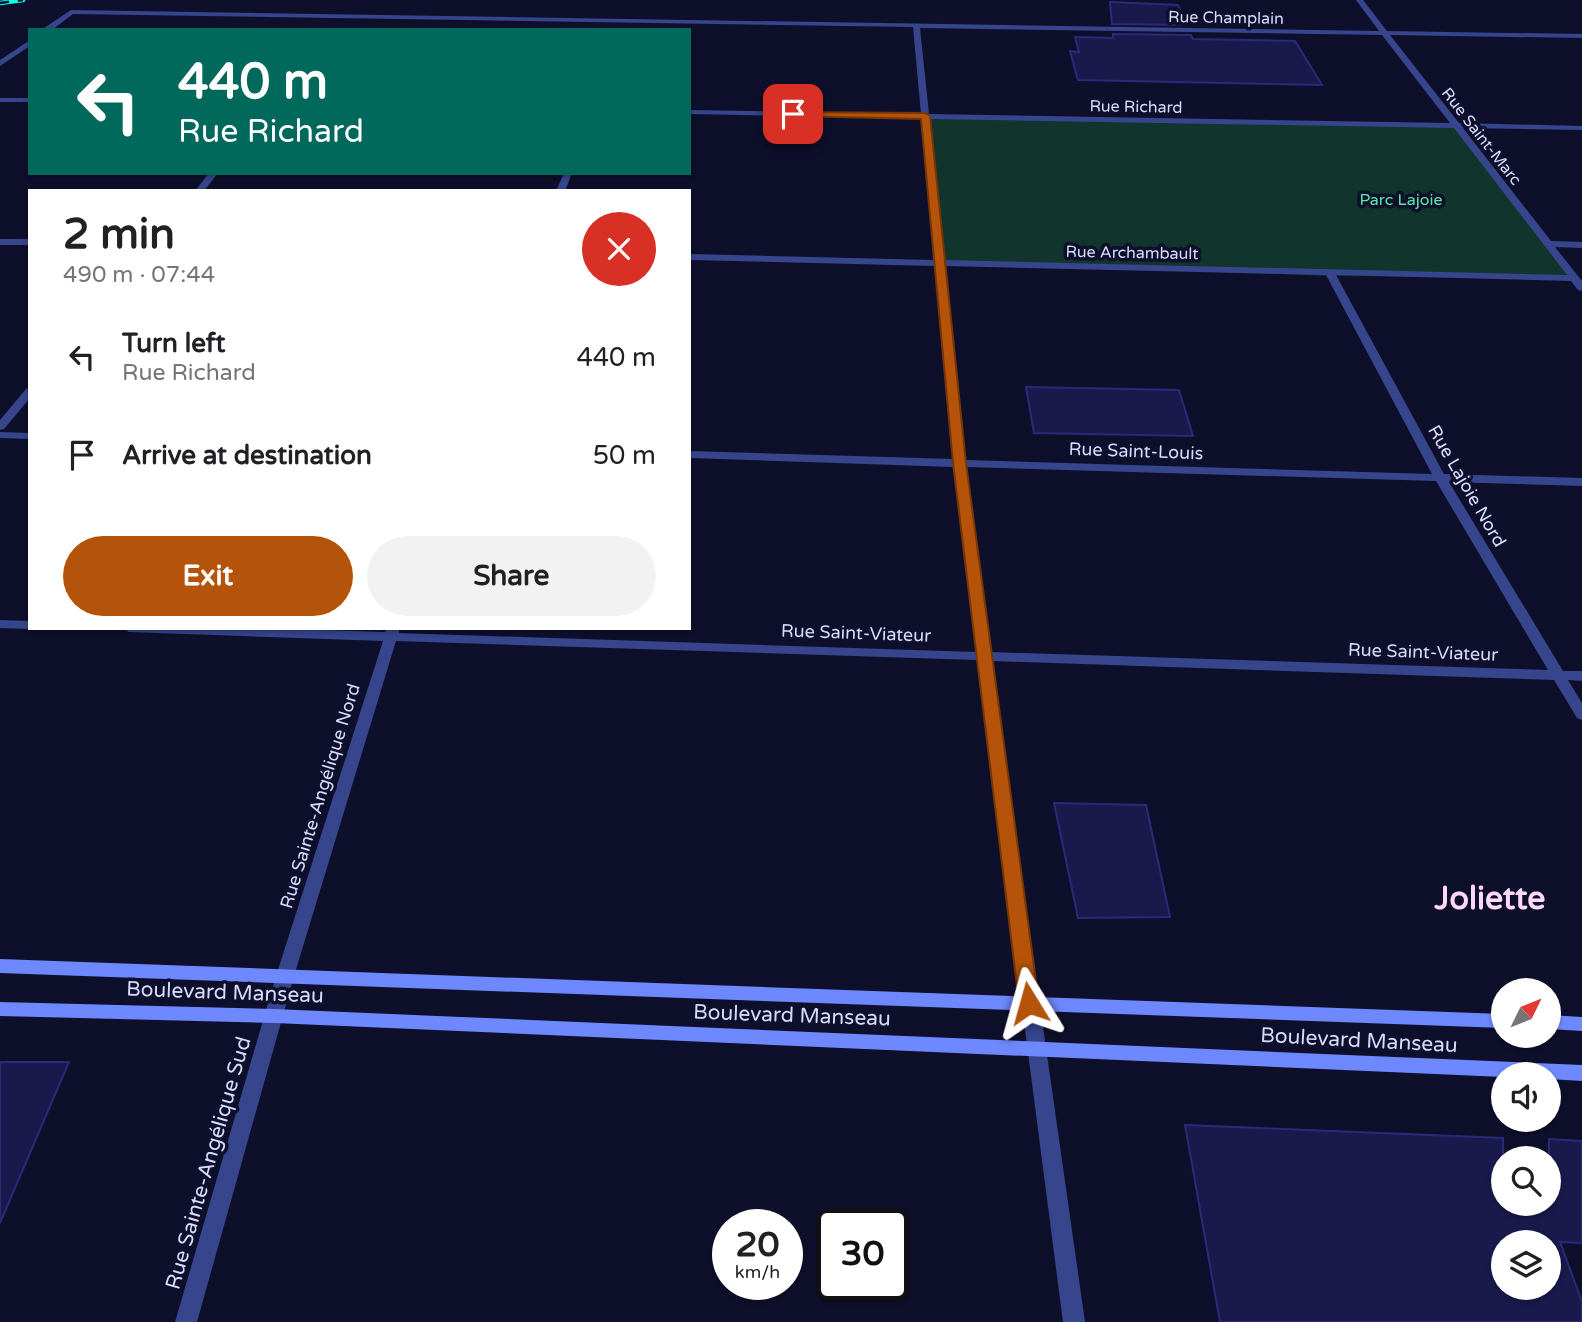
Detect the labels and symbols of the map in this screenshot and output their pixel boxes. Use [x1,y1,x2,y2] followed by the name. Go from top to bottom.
[1168,7,1284,29] street label: Rue Champlain
[763,84,823,144] pin
[1437,84,1525,189] street label: Rue Saint-Marc
[1089,96,1183,118] street label: Rue Richard
[1360,190,1442,210] park label: Parc Lajoie
[1065,242,1199,264] street label: Rue Archambault
[1423,421,1511,551] street label: Rue Lajoie Nord
[1068,438,1204,464] street label: Rue Saint-Louis
[781,619,932,647] street label: Rue Saint-Viateur
[1348,638,1499,666] street label: Rue Saint-Viateur
[275,681,365,911] street label: Rue Sainte-Angélique Nord
[1434,880,1545,918] district label: Joliette
[992,966,1066,1040] position arrow
[126,977,324,1008] street label: Boulevard Manseau
[1491,978,1561,1048] north arrow
[693,1000,891,1031] street label: Boulevard Manseau
[1260,1023,1458,1058] street label: Boulevard Manseau
[160,1034,257,1292] street label: Rue Sainte-Angélique Sud
[817,1209,908,1300] speed limit sign: 30

